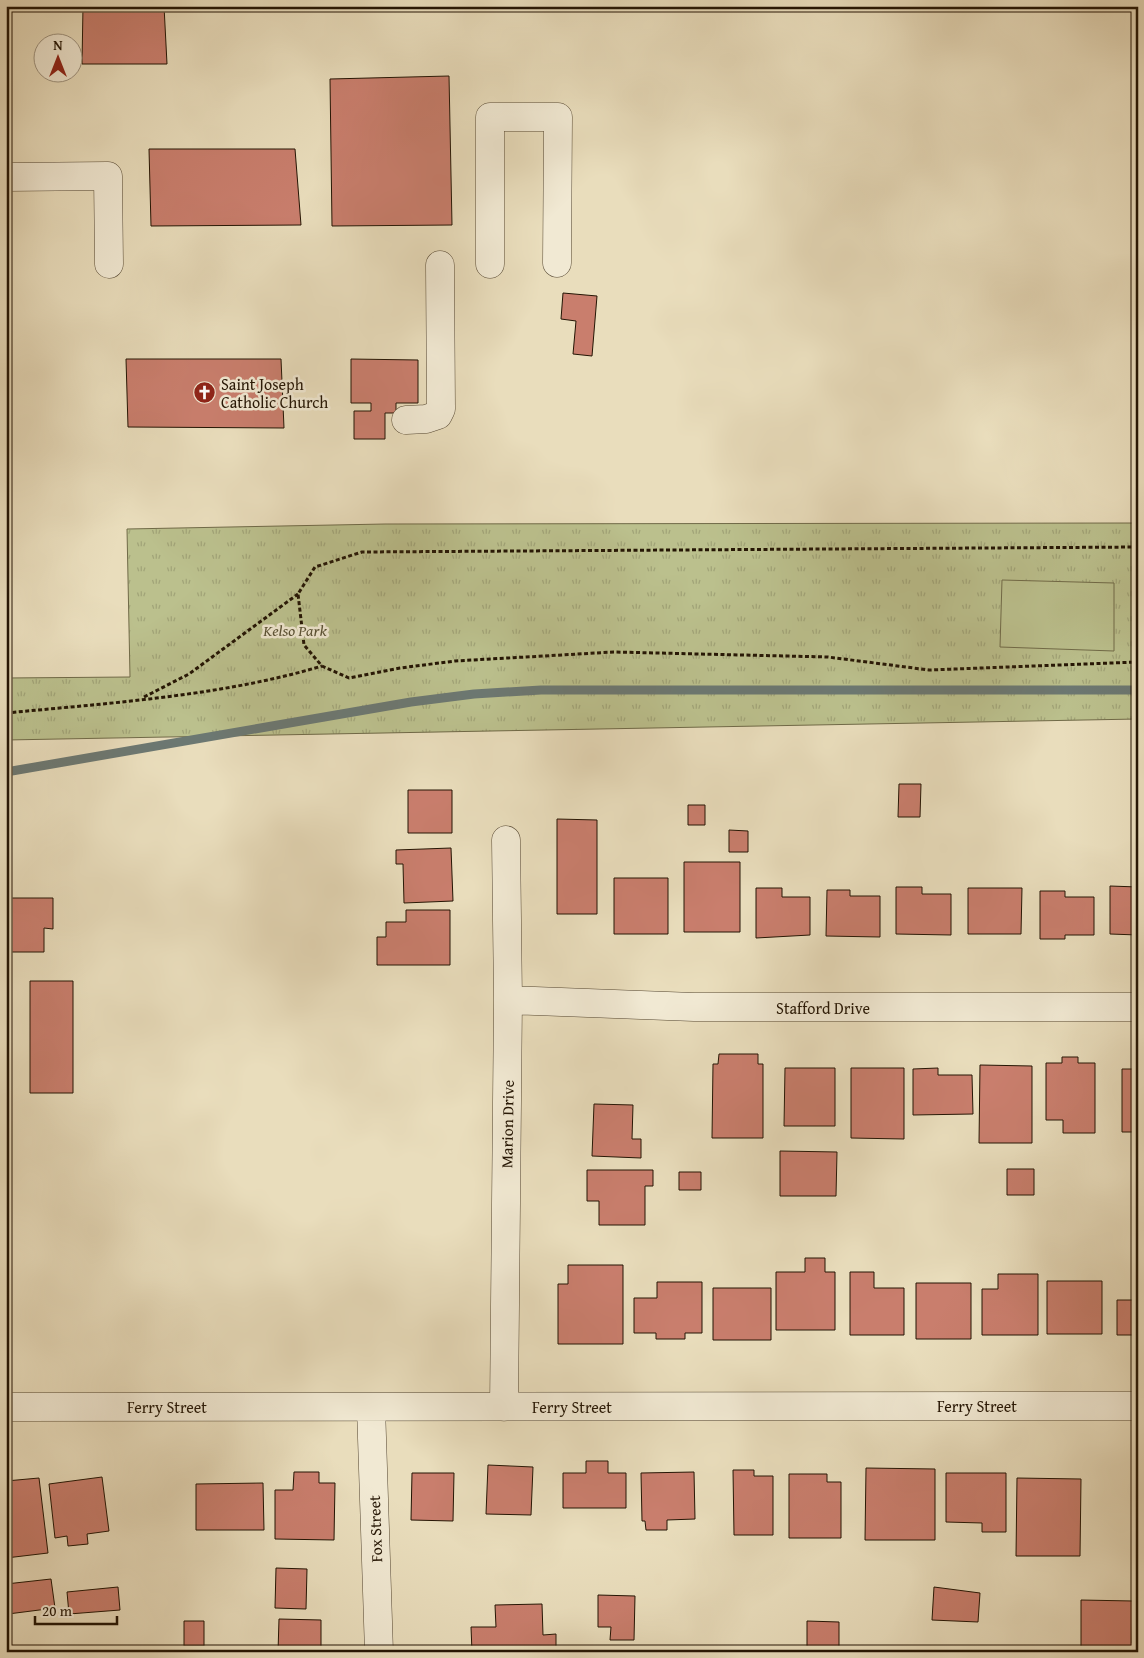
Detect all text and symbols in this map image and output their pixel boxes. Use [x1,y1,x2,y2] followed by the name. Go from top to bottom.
[32,32,82,82] north arrow
[53,35,63,55] text: N
[221,372,328,414] place label: Saint Joseph Catholic Church
[193,381,217,405] church icon: Saint Joseph Catholic Church
[262,618,327,642] park label: Kelso Park
[776,996,870,1020] street label: Stafford Drive
[494,1080,520,1168] street label: Marion Drive
[937,1394,1017,1418] street label: Ferry Street
[127,1395,207,1419] street label: Ferry Street
[532,1395,612,1419] street label: Ferry Street
[362,1495,388,1563] street label: Fox Street
[35,1593,118,1625] scale bar
[42,1600,73,1621] text: 20 m

